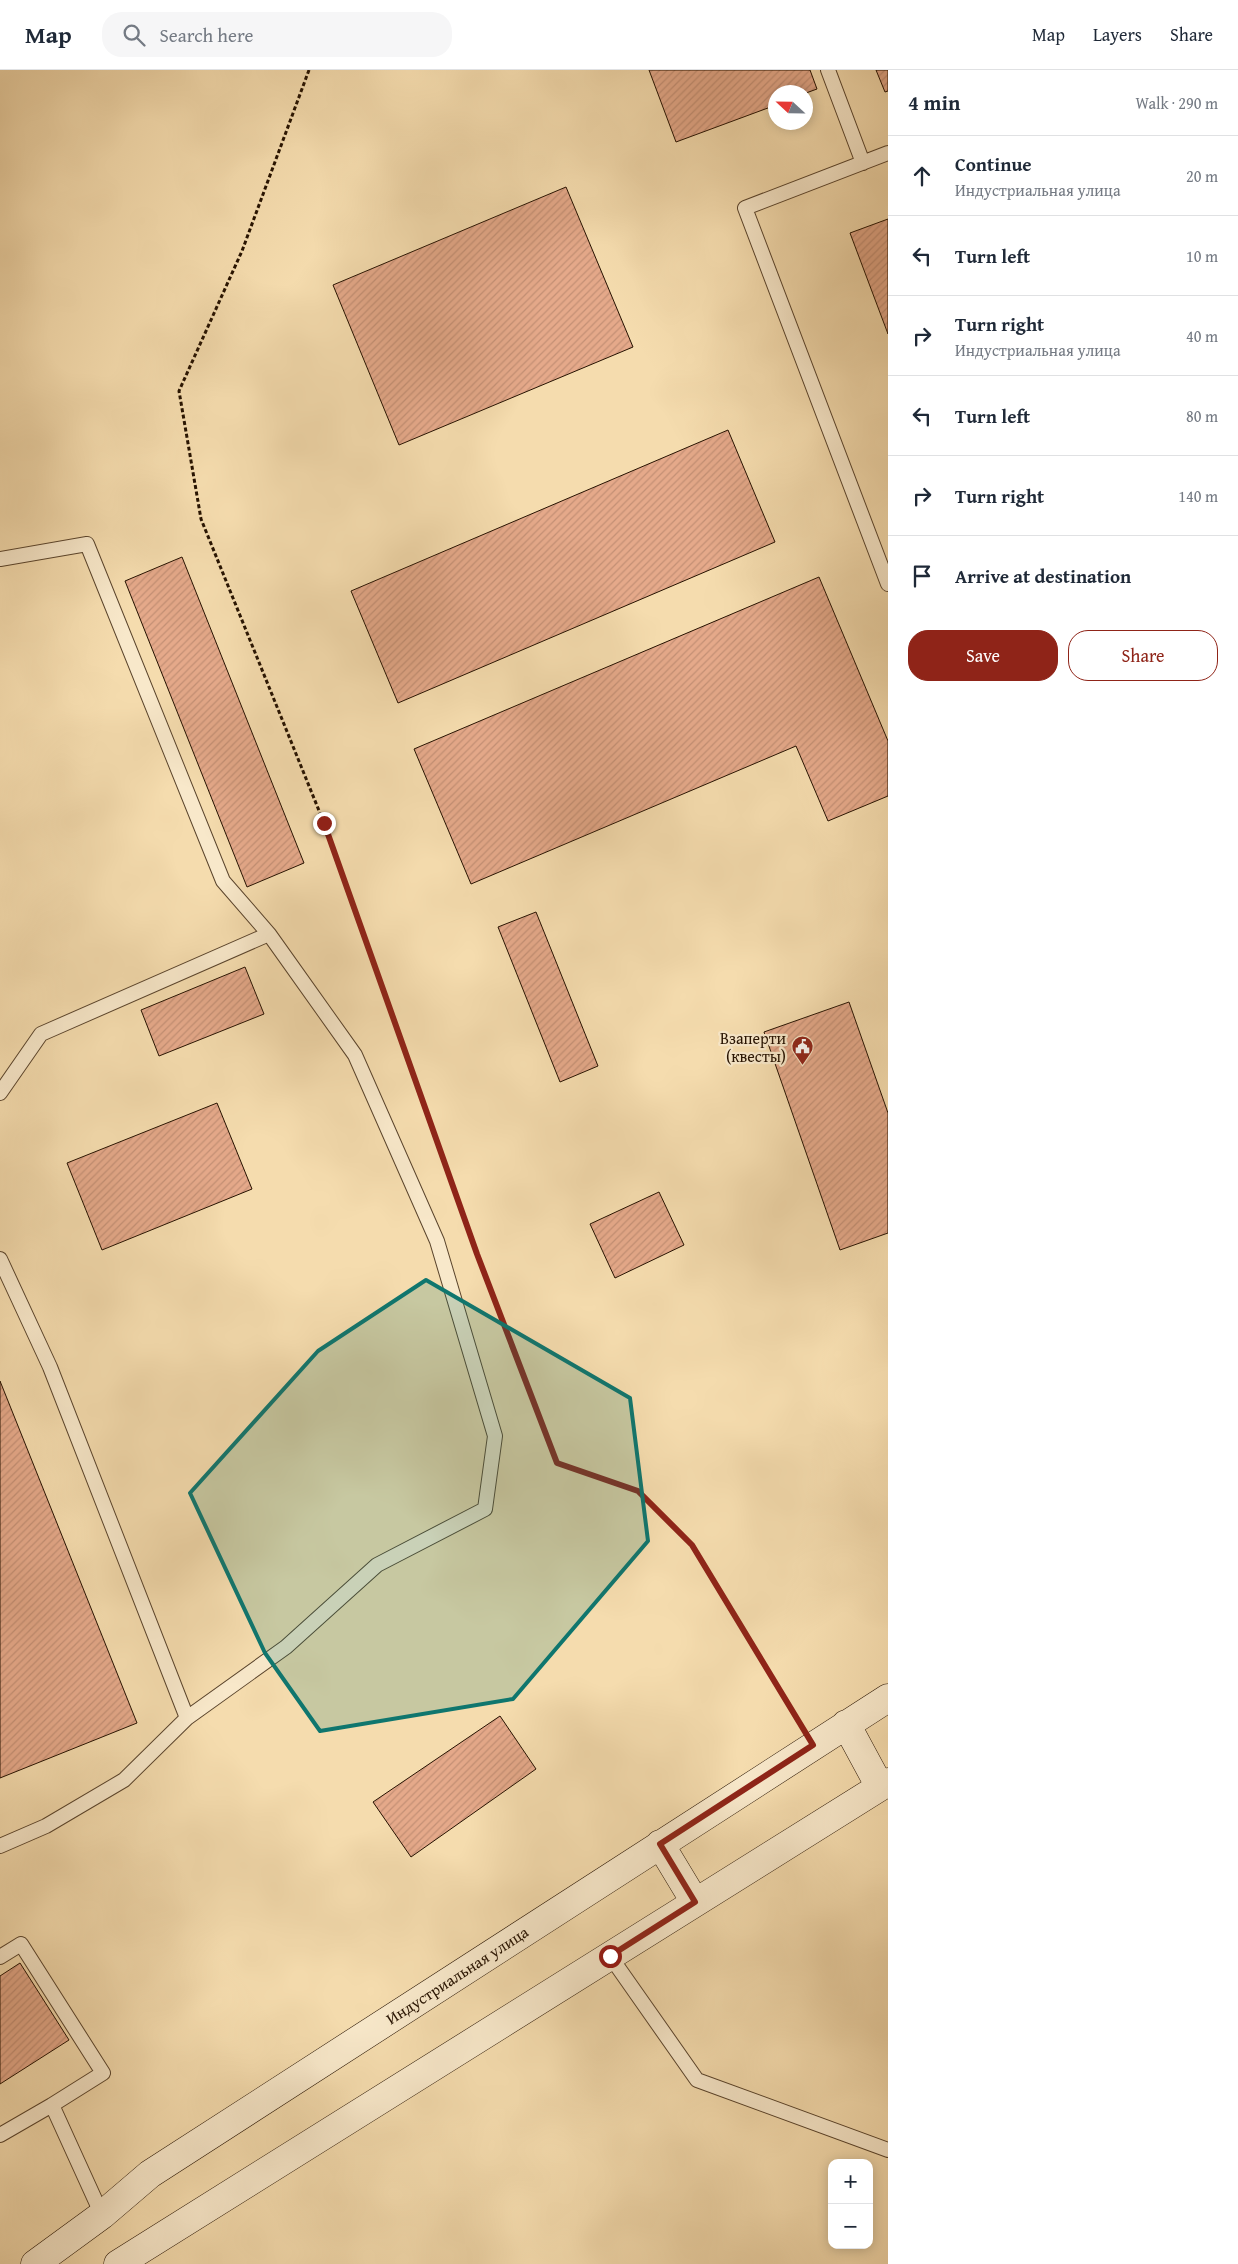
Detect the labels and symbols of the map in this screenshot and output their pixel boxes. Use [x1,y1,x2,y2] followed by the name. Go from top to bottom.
[768,85,813,130] north arrow
[313,812,336,835] route end
[720,1026,786,1068] place label: Взаперти (квесты)
[790,1035,814,1066] public building icon: Взаперти (квесты)
[381,1920,533,2030] street label: Индустриальная улица
[599,1945,622,1968] route start

